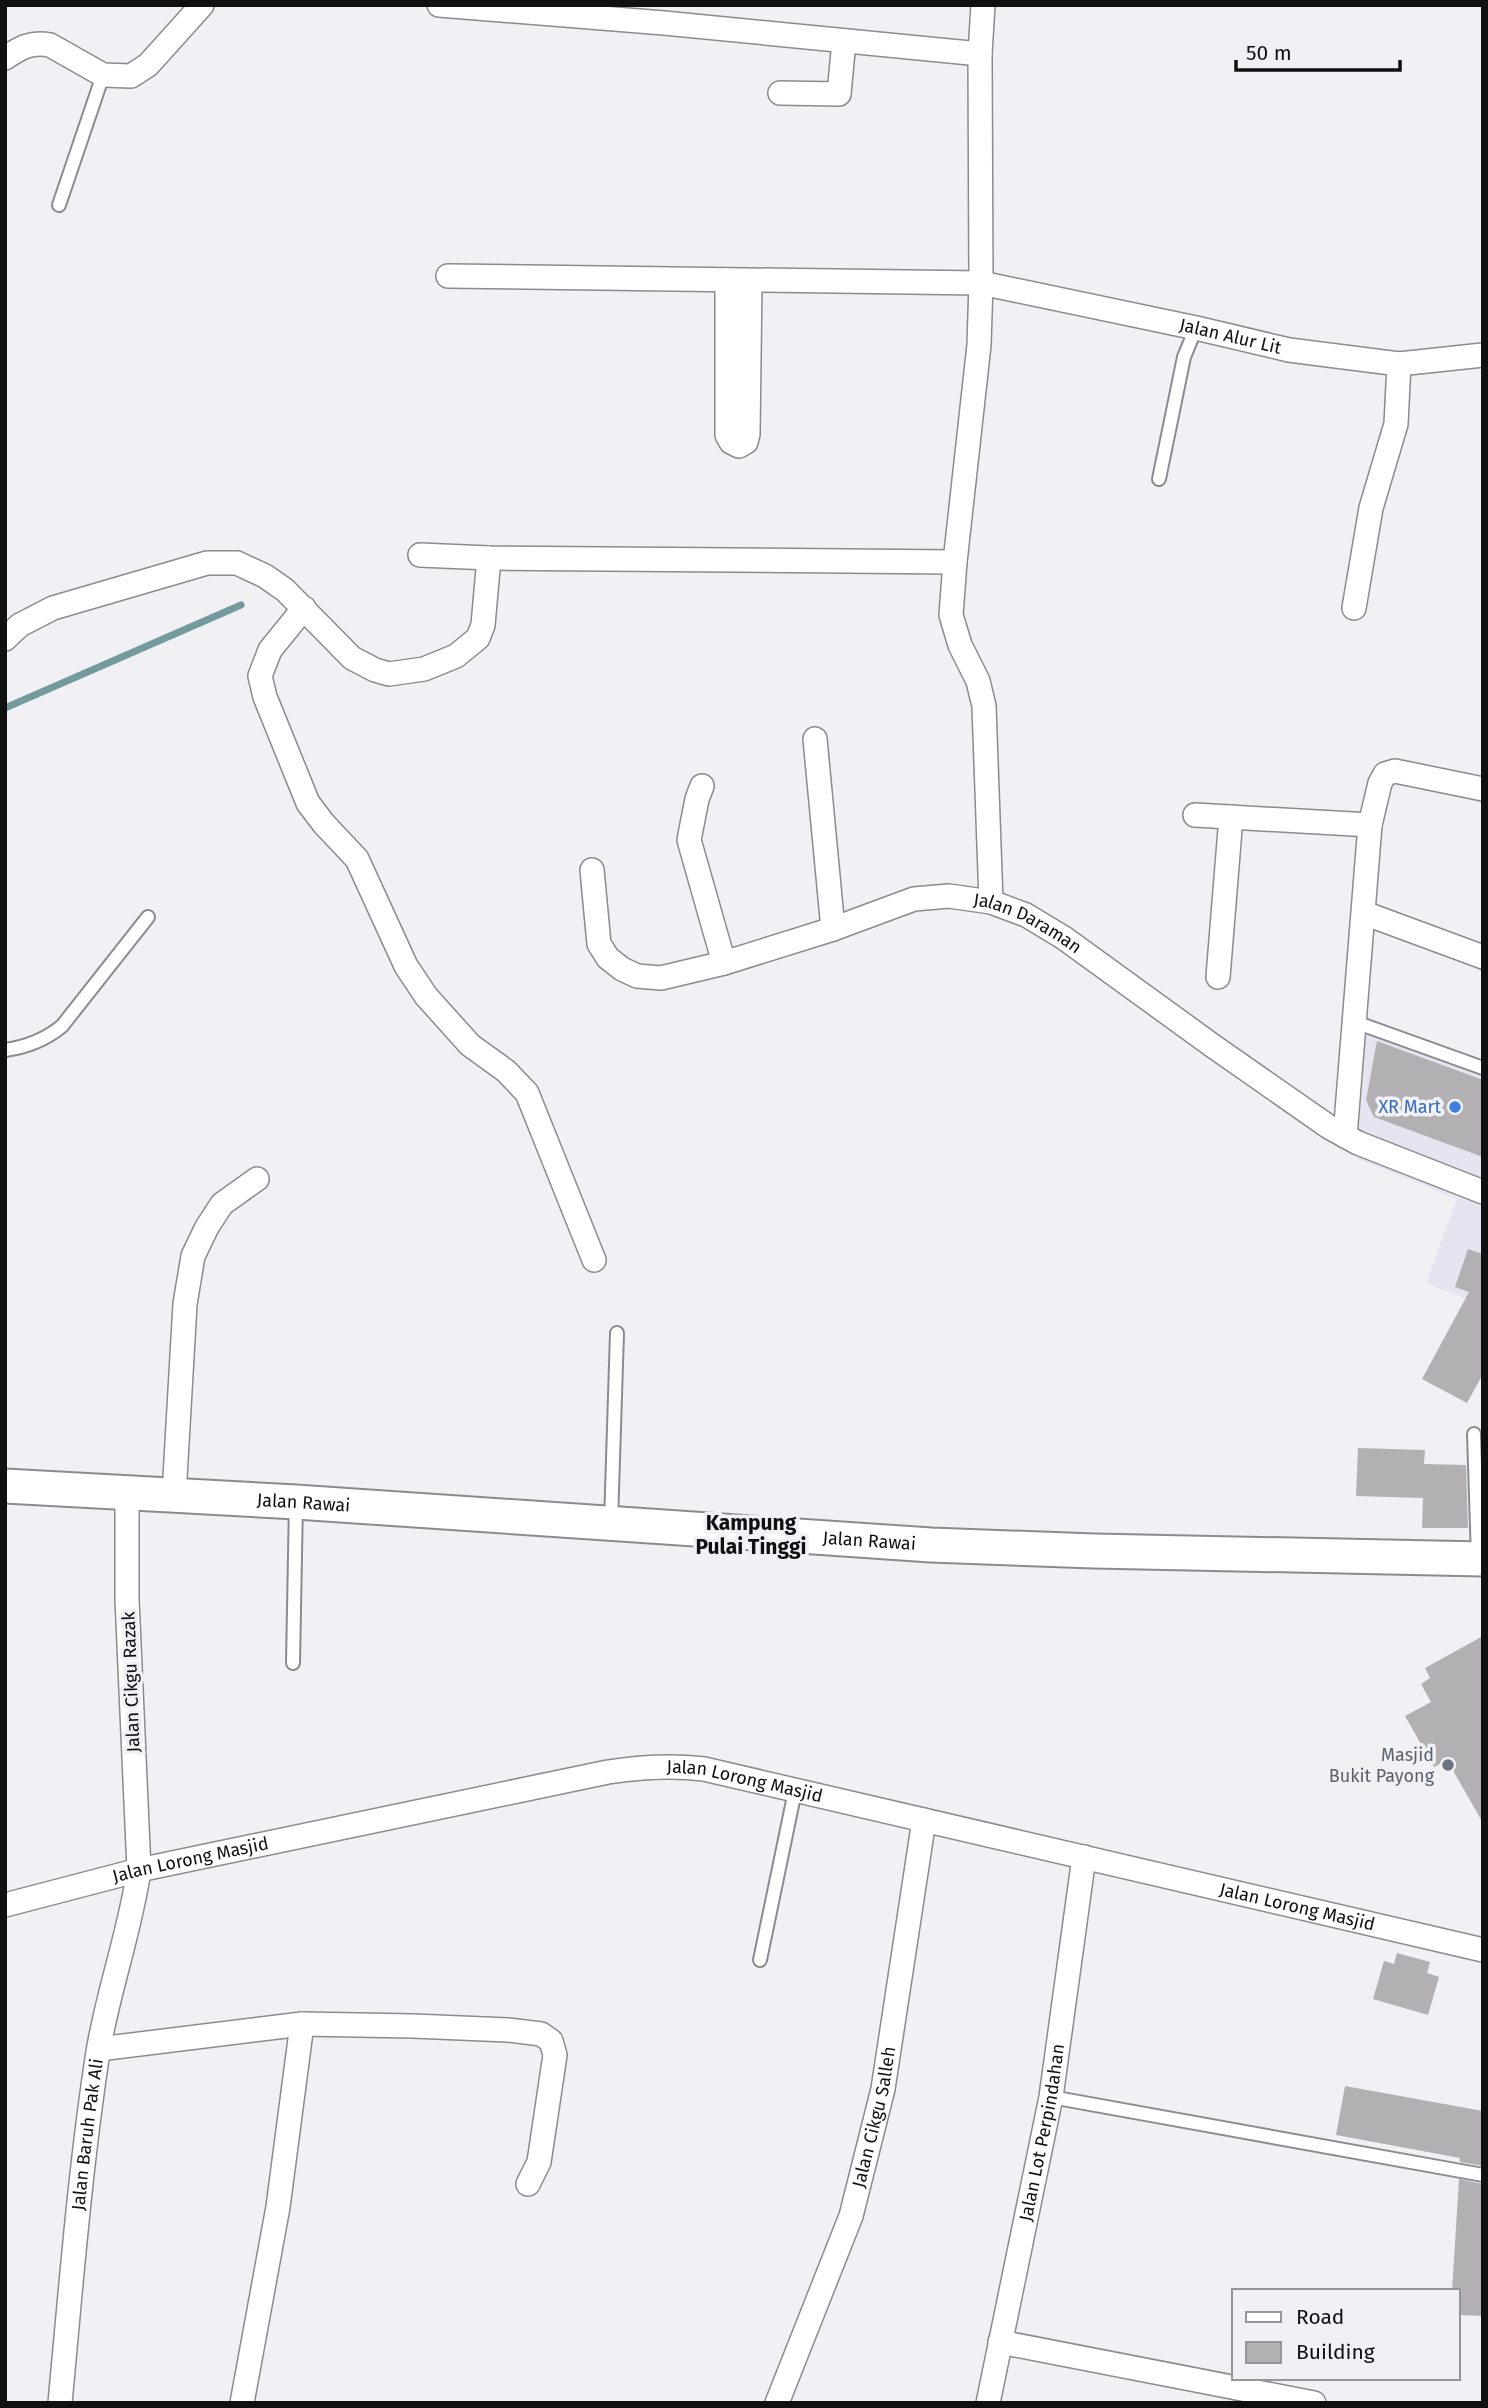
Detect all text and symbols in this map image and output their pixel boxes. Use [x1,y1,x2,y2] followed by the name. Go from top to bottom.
[1236,28,1400,72] scale bar
[1246,40,1292,66] text: 50 m
[1177,314,1284,359] street label: Jalan Alur Lit
[972,889,1086,958] street label: Jalan Daraman
[1378,1096,1441,1118] place label: XR Mart
[1447,1099,1463,1115] marker: XR Mart
[256,1489,351,1517] street label: Jalan Rawai
[695,1510,807,1560] district label: Kampung Pulai Tinggi
[822,1527,917,1555] street label: Jalan Rawai
[118,1610,144,1753] street label: Jalan Cikgu Razak
[1329,1744,1435,1787] place label: Masjid Bukit Payong
[666,1756,825,1807] street label: Jalan Lorong Masjid
[1440,1757,1456,1773] marker: Masjid Bukit Payong
[110,1832,271,1887] street label: Jalan Lorong Masjid
[1217,1878,1377,1936] street label: Jalan Lorong Masjid
[1015,2042,1069,2223] street label: Jalan Lot Perpindahan
[848,2045,900,2190] street label: Jalan Cikgu Salleh
[67,2057,108,2211] street label: Jalan Baruh Pak Ali
[1232,2289,1460,2380] legend
[1296,2304,1344,2330] text: Road
[1296,2339,1375,2365] text: Building

